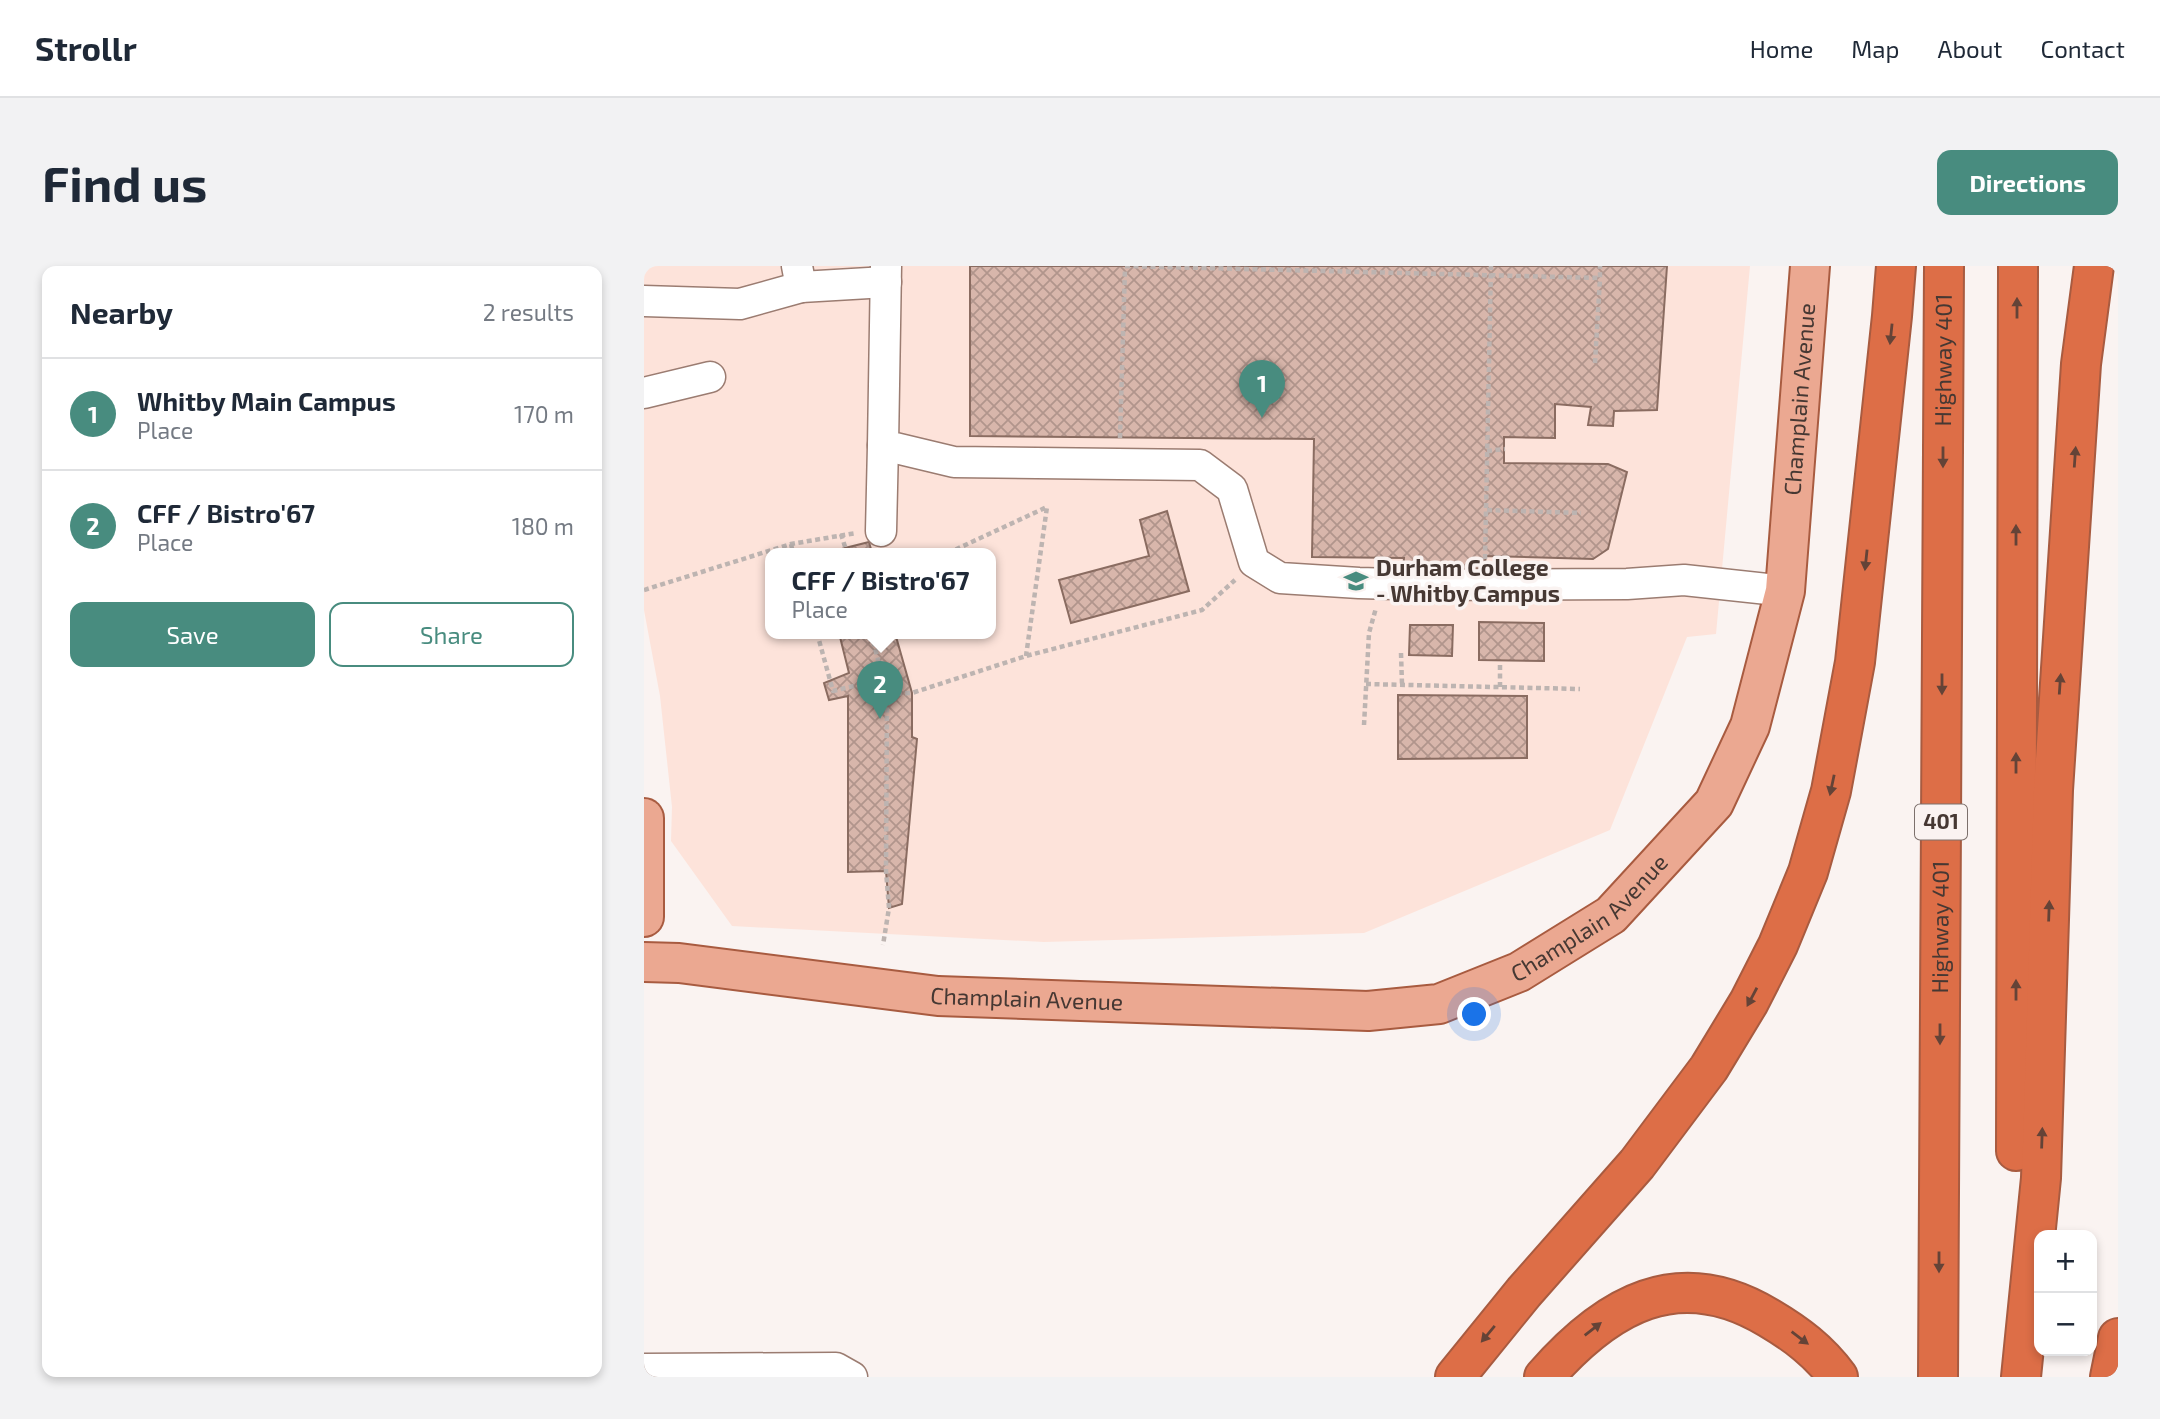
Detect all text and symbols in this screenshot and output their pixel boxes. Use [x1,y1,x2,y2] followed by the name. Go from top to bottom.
[35,28,137,68] text: Strollr
[1750,34,1813,63] text: Home
[1851,34,1899,63] text: Map
[1937,34,2003,63] text: About
[2041,34,2125,63] text: Contact
[1937,150,2118,215] button: Directions
[42,153,207,212] text: Find us
[70,294,173,330] text: Nearby
[1928,294,1957,427] street label: Highway 401
[2011,297,2023,319] one-way arrow
[483,298,574,326] text: 2 results
[1777,302,1820,496] street label: Champlain Avenue
[1885,323,1896,345] one-way arrow
[1239,360,1285,418] pin: 1
[137,385,396,416] text: Whitby Main Campus
[88,400,98,428] text: 1
[514,400,574,428] text: 170 m
[137,416,193,444] text: Place
[2070,445,2081,467] one-way arrow
[1937,446,1949,468] one-way arrow
[137,497,315,528] text: CFF / Bistro'67
[86,512,100,540] text: 2
[512,512,574,540] text: 180 m
[2010,524,2022,546] one-way arrow
[137,528,193,556] text: Place
[765,548,996,639] popup
[1860,549,1871,571] one-way arrow
[1376,553,1560,607] place label: Durham College - Whitby Campus
[791,564,970,595] text: CFF / Bistro'67
[1342,567,1370,595] school or university icon: Durham College - Whitby Campus
[791,595,848,623] text: Place
[70,602,315,667] button: Save
[329,602,574,667] button: Share
[857,661,903,719] pin: 2
[2055,672,2066,694] one-way arrow
[1936,673,1948,695] one-way arrow
[2010,752,2022,774] one-way arrow
[1827,774,1838,796] one-way arrow
[1915,804,1967,840] road number: 401
[1507,848,1673,987] street label: Champlain Avenue
[1925,861,1954,993] street label: Highway 401
[2044,900,2055,922] one-way arrow
[2010,979,2022,1001] one-way arrow
[929,980,1124,1015] street label: Champlain Avenue
[1746,987,1757,1007] one-way arrow
[1457,997,1491,1031] your location
[1934,1023,1946,1045] one-way arrow
[2036,1127,2048,1149] one-way arrow
[2034,1230,2097,1356] map controls
[2034,1230,2097,1293] button: +
[1933,1251,1945,1273] one-way arrow
[2034,1293,2097,1356] button: −
[1584,1323,1602,1337] one-way arrow
[1481,1325,1496,1342] one-way arrow
[1791,1331,1810,1345] one-way arrow

